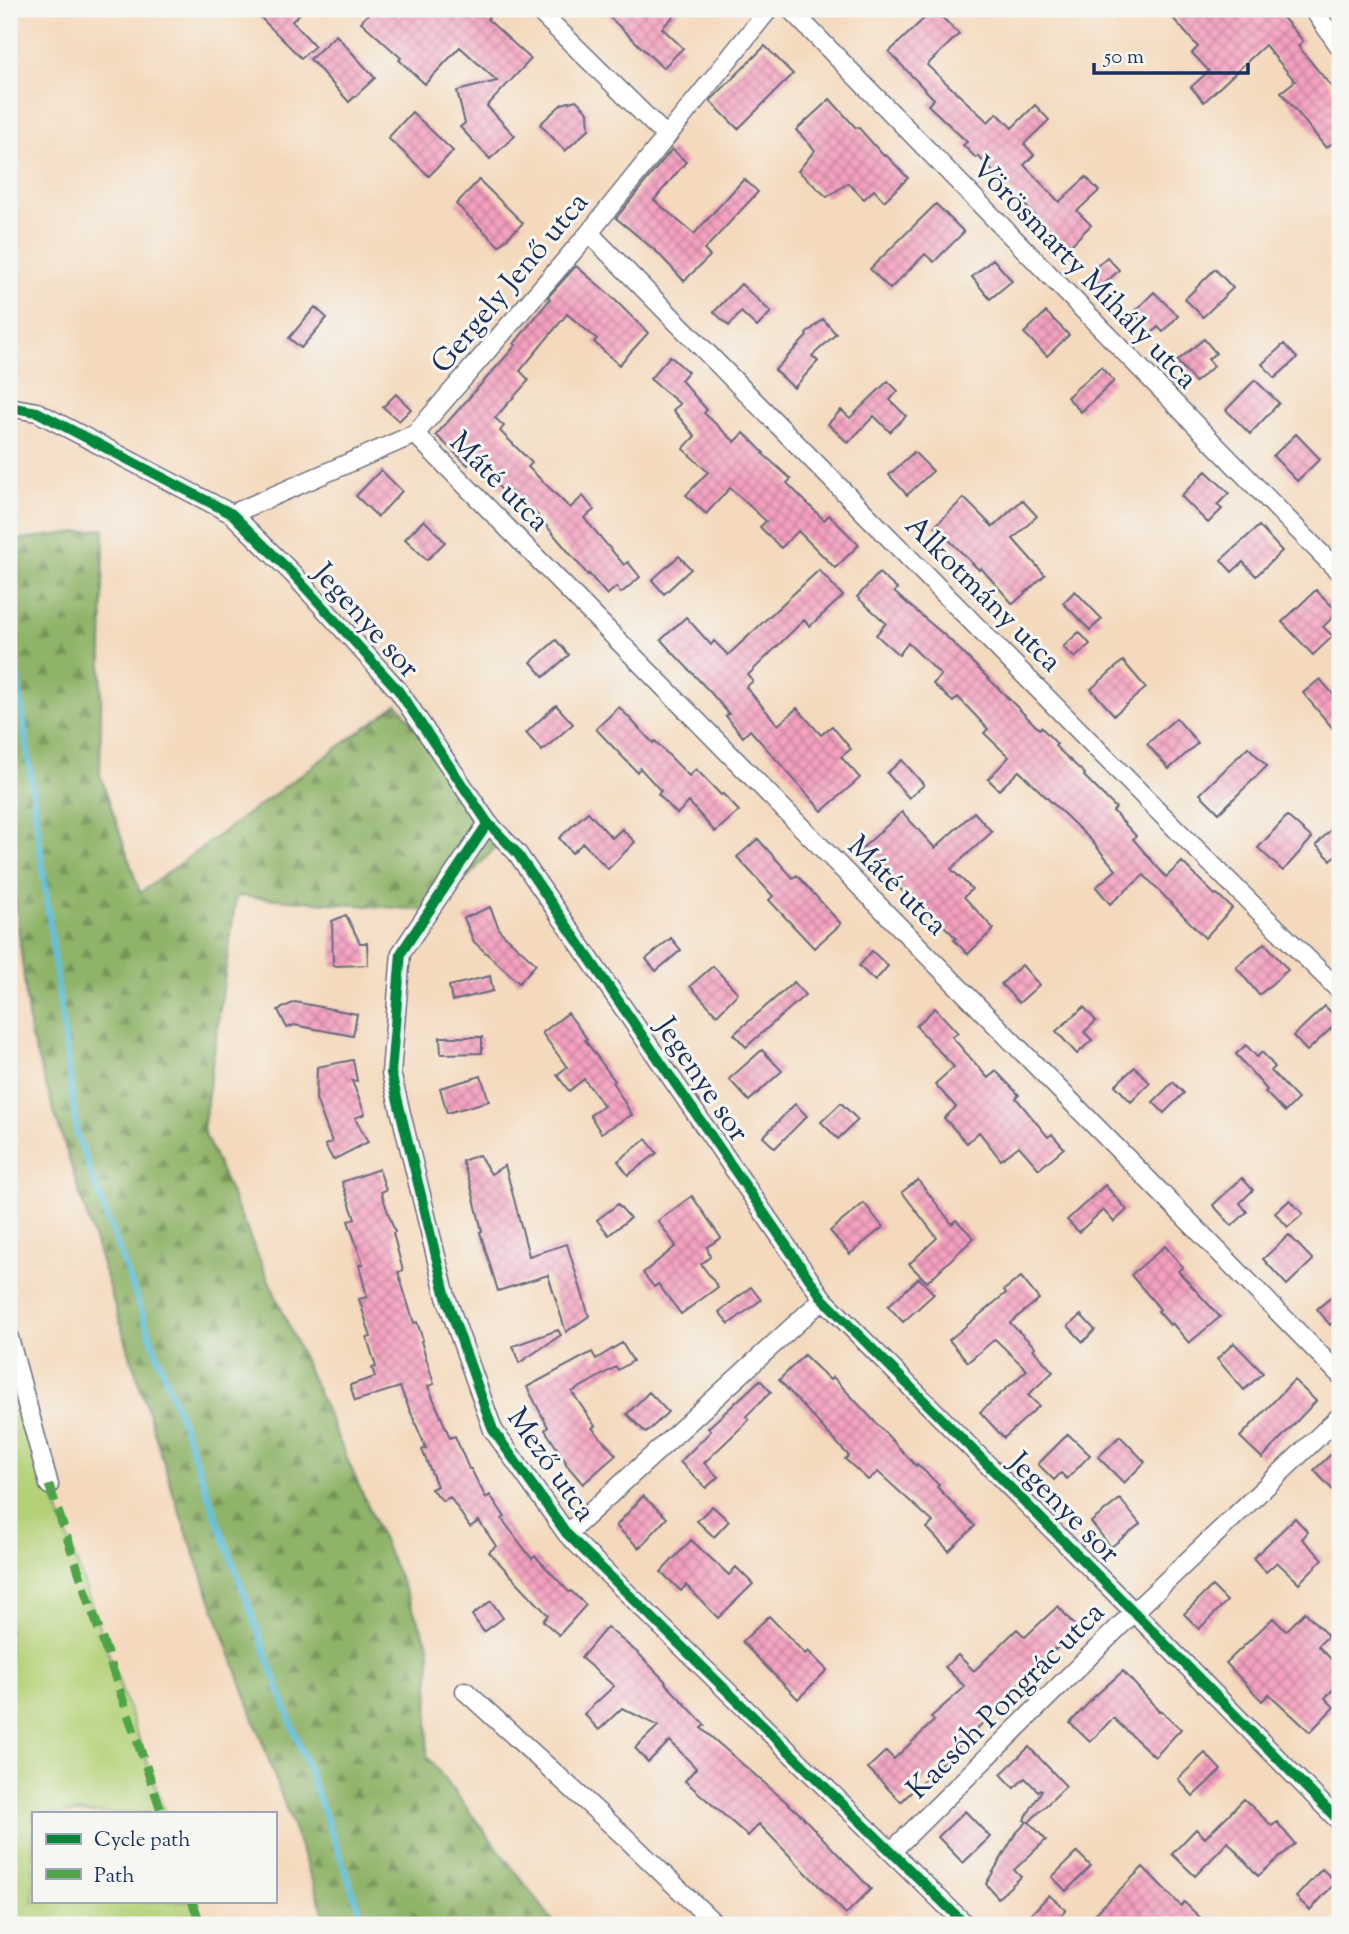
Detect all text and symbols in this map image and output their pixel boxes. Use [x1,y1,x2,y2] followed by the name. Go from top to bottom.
[1094,32,1248,76] scale bar
[1103,43,1144,73] text: 50 m
[960,147,1206,400] street label: Vörösmarty Mihály utca
[422,183,600,384] street label: Gergely Jenő utca
[438,423,558,543] street label: Máté utca
[894,506,1071,683] street label: Alkotmány utca
[300,553,429,689] street label: Jegenye sor
[836,827,956,947] street label: Máté utca
[642,1008,759,1151] street label: Jegenye sor
[495,1400,605,1531] street label: Mező utca
[996,1442,1129,1574] street label: Jegenye sor
[898,1593,1116,1810] street label: Kacsóh Pongrác utca
[32,1812,276,1902] legend
[94,1826,191,1856] text: Cycle path
[94,1862,135,1892] text: Path

